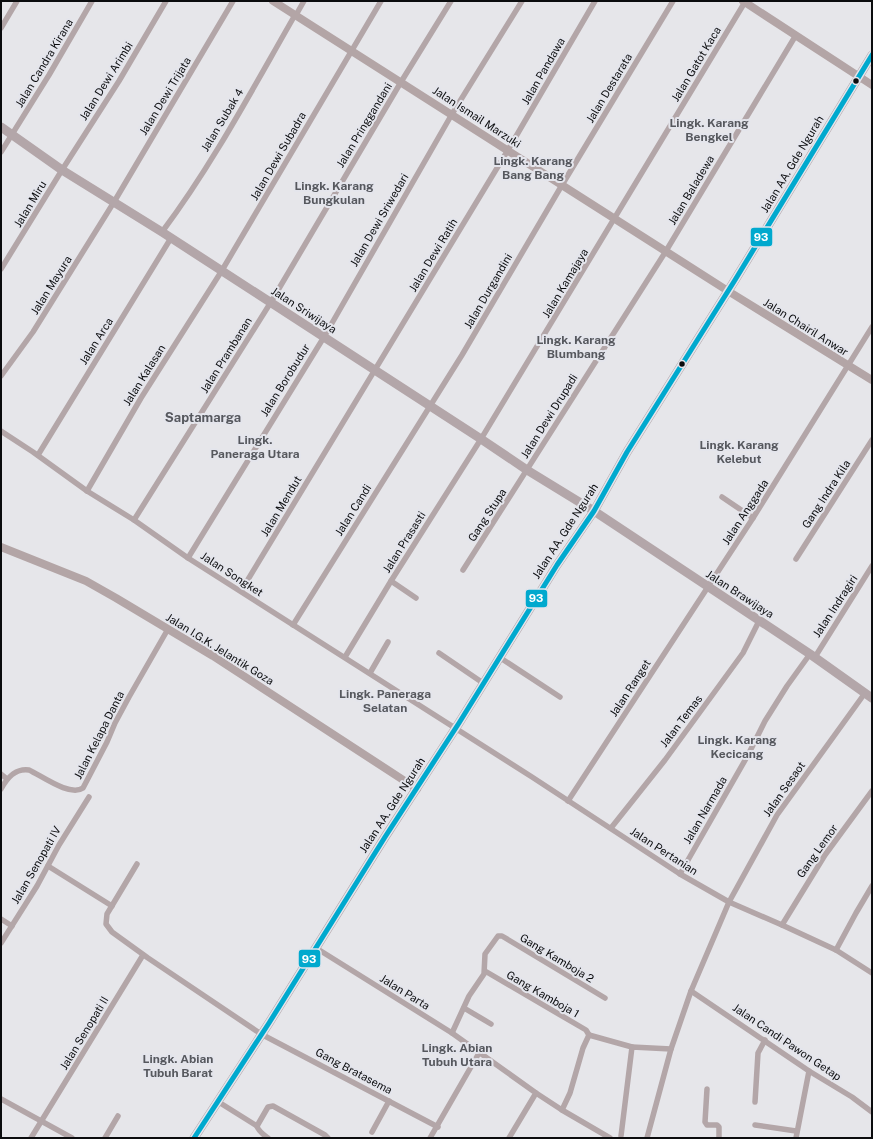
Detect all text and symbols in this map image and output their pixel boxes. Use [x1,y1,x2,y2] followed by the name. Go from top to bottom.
[13,17,75,109] street label: Jalan Candra Kirana
[669,24,723,104] street label: Jalan Gatot Kaca
[519,35,567,107] street label: Jalan Pandawa
[77,40,135,122] street label: Jalan Dewi Arimbi
[584,51,634,125] street label: Jalan Destarata
[137,55,193,137] street label: Jalan Dewi Trijata
[851,76,861,86] unlabelled marker
[334,80,394,170] street label: Jalan Pringgandani
[431,84,523,150] street label: Jalan Ismail Marzuki
[199,86,245,153] street label: Jalan Subak 4
[248,110,308,202] street label: Jalan Dewi Subadra
[758,113,826,215] street label: Jalan AA. Gde Ngurah
[669,116,749,144] district label: Lingk. Karang Bengkel
[666,153,716,227] street label: Jalan Baladewa
[493,154,573,182] district label: Lingk. Karang Bang Bang
[347,171,411,269] street label: Jalan Dewi Sriwedari
[11,179,49,229] street label: Jalan Miru
[294,179,374,207] district label: Lingk. Karang Bungkulan
[406,216,460,294] street label: Jalan Dewi Ratih
[750,227,773,247] line badge: 93
[754,231,768,243] text: 93
[540,246,590,320] street label: Jalan Kamajaya
[462,251,514,331] street label: Jalan Durgandini
[28,253,74,317] street label: Jalan Mayura
[269,285,339,335] street label: Jalan Sriwijaya
[762,296,850,358] street label: Jalan Chairil Anwar
[77,315,115,367] street label: Jalan Arca
[198,315,254,395] street label: Jalan Prambanan
[536,333,616,361] district label: Lingk. Karang Blumbang
[120,342,168,408] street label: Jalan Kalasan
[258,342,312,418] street label: Jalan Borobudur
[677,359,687,369] unlabelled marker
[518,372,580,460] street label: Jalan Dewi Drupadi
[165,410,241,425] district label: Saptamarga
[210,433,300,461] district label: Lingk. Paneraga Utara
[699,438,779,466] district label: Lingk. Karang Kelebut
[800,458,852,530] street label: Gang Indra Kila
[258,474,304,538] street label: Jalan Mendut
[720,477,770,547] street label: Jalan Anggada
[530,481,600,581] street label: Jalan AA. Gde Ngurah
[333,482,373,538] street label: Jalan Candi
[466,486,508,544] street label: Gang Stupa
[380,509,428,575] street label: Jalan Prasasti
[199,549,265,599] street label: Jalan Songket
[704,568,776,620] street label: Jalan Brawijaya
[810,573,860,639] street label: Jalan Indragiri
[525,589,548,608] line badge: 93
[529,592,543,604] text: 93
[164,611,276,687] street label: Jalan I.G.K. Jelantik Goza
[607,657,653,719] street label: Jalan Ranget
[339,687,431,715] district label: Lingk. Paneraga Selatan
[72,689,126,781] street label: Jalan Kelapa Danta
[658,692,705,749] street label: Jalan Temas
[697,733,777,761] district label: Lingk. Karang Kecicang
[357,755,427,855] street label: Jalan AA. Gde Ngurah
[761,759,807,819] street label: Jalan Sesaot
[681,774,729,846] street label: Jalan Narmada
[794,822,840,880] street label: Gang Lemor
[9,824,63,906] street label: Jalan Senopati IV
[628,825,700,877] street label: Jalan Pertanian
[518,931,596,985] street label: Gang Kamboja 2
[298,949,321,968] line badge: 93
[302,953,316,965] text: 93
[505,968,581,1020] street label: Gang Kamboja 1
[378,972,432,1012] street label: Jalan Parta
[57,994,111,1072] street label: Jalan Senopati II
[731,1001,844,1083] street label: Jalan Candi Pawon Getap
[422,1041,492,1069] district label: Lingk. Abian Tubuh Utara
[314,1046,394,1096] street label: Gang Bratasema
[143,1052,213,1080] district label: Lingk. Abian Tubuh Barat

